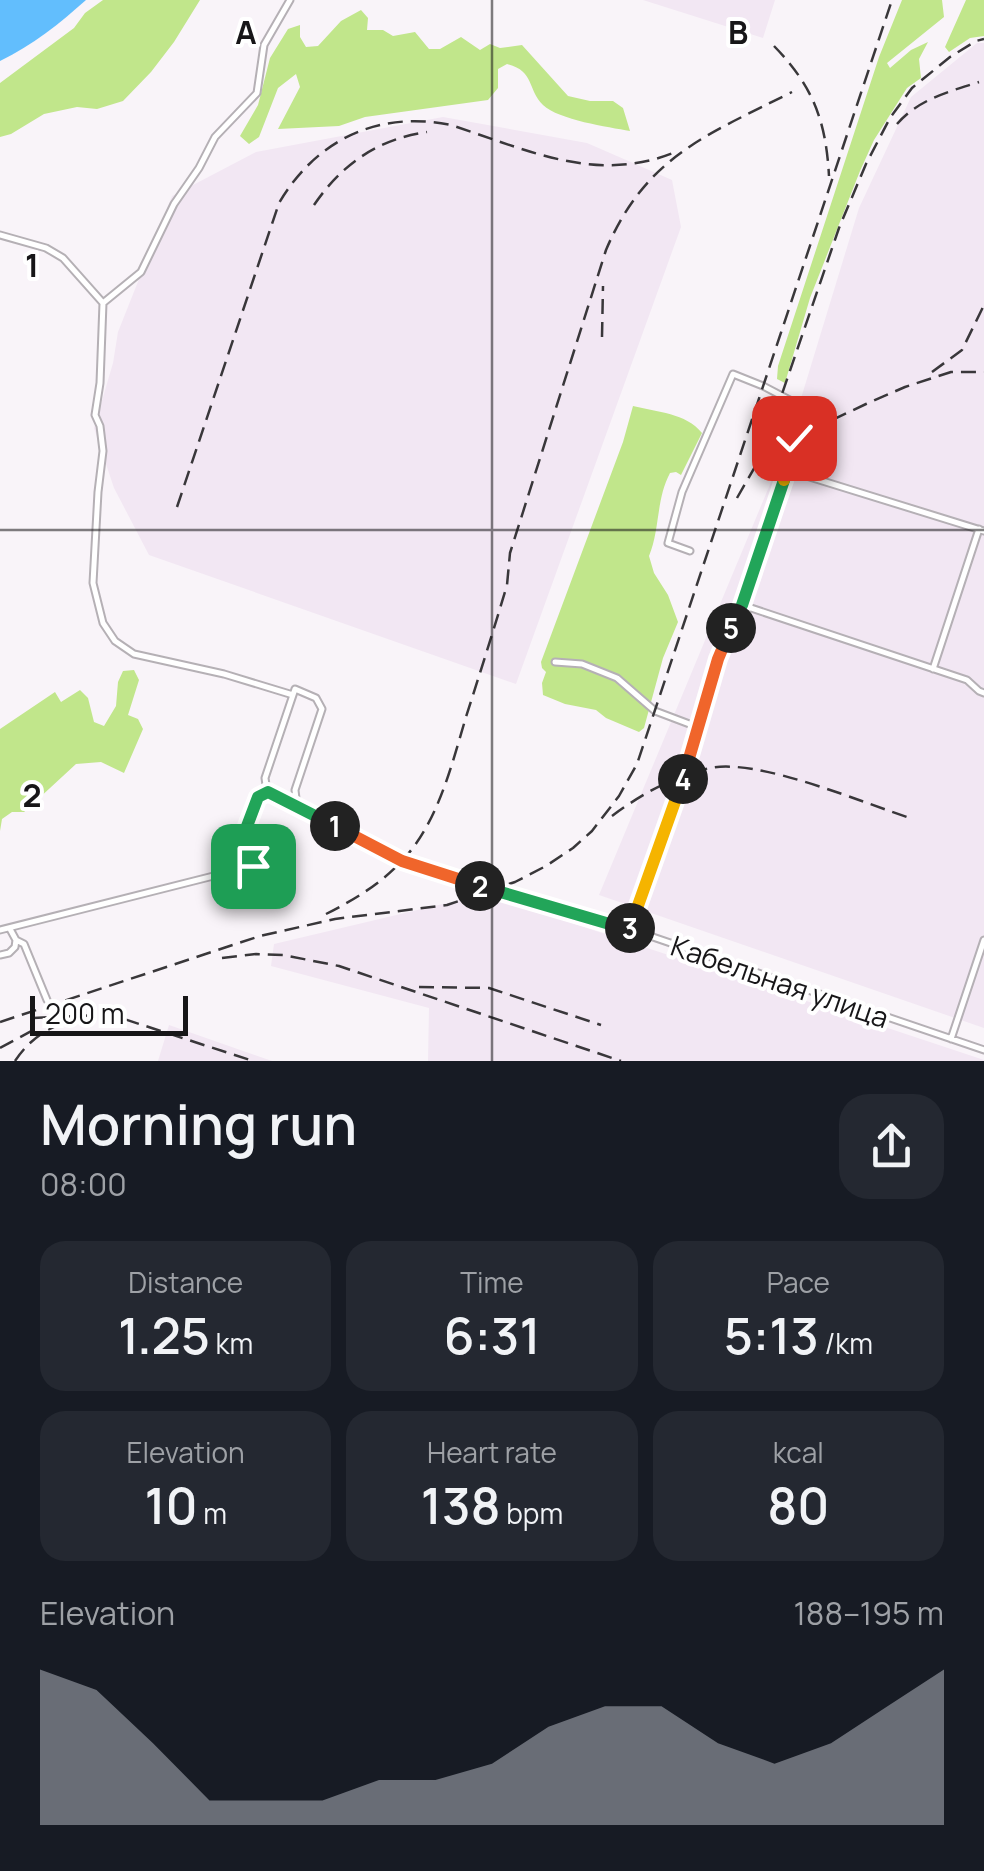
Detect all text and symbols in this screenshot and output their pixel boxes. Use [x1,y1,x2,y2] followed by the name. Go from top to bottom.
[235,10,257,54] text: A
[728,10,748,54] text: B
[25,243,39,287] text: 1
[752,396,837,481] pin
[767,411,822,466] icon: check
[706,603,756,653] pin: 5
[723,609,739,647] text: 5
[658,754,708,804] pin: 4
[674,760,692,798] text: 4
[22,773,42,817] text: 2
[310,801,360,851] pin: 1
[329,807,341,845] text: 1
[211,824,296,909] pin
[226,839,281,894] icon: arrive
[455,861,505,911] pin: 2
[472,867,488,905] text: 2
[605,903,655,953] pin: 3
[622,909,638,947] text: 3
[666,926,894,1036] street label: Кабельная улица
[30,991,188,1036] scale bar
[45,994,124,1032] text: 200 m
[40,1086,357,1162] text: Morning run
[839,1094,944,1199] button: share
[40,1162,127,1206] text: 08:00
[128,1263,243,1301] text: Distance
[460,1263,524,1301] text: Time
[767,1263,830,1301] text: Pace
[118,1301,210,1369] text: 1.25
[443,1301,541,1369] text: 6:31
[724,1301,819,1369] text: 5:13
[210,1324,253,1362] text: km
[819,1324,873,1362] text: /km
[127,1433,245,1471] text: Elevation
[427,1433,557,1471] text: Heart rate
[773,1433,824,1471] text: kcal
[144,1471,198,1539] text: 10
[421,1471,501,1539] text: 138
[767,1471,829,1539] text: 80
[198,1494,227,1532] text: m
[501,1494,563,1532] text: bpm
[40,1591,175,1635] text: Elevation
[793,1591,944,1635] text: 188–195 m

